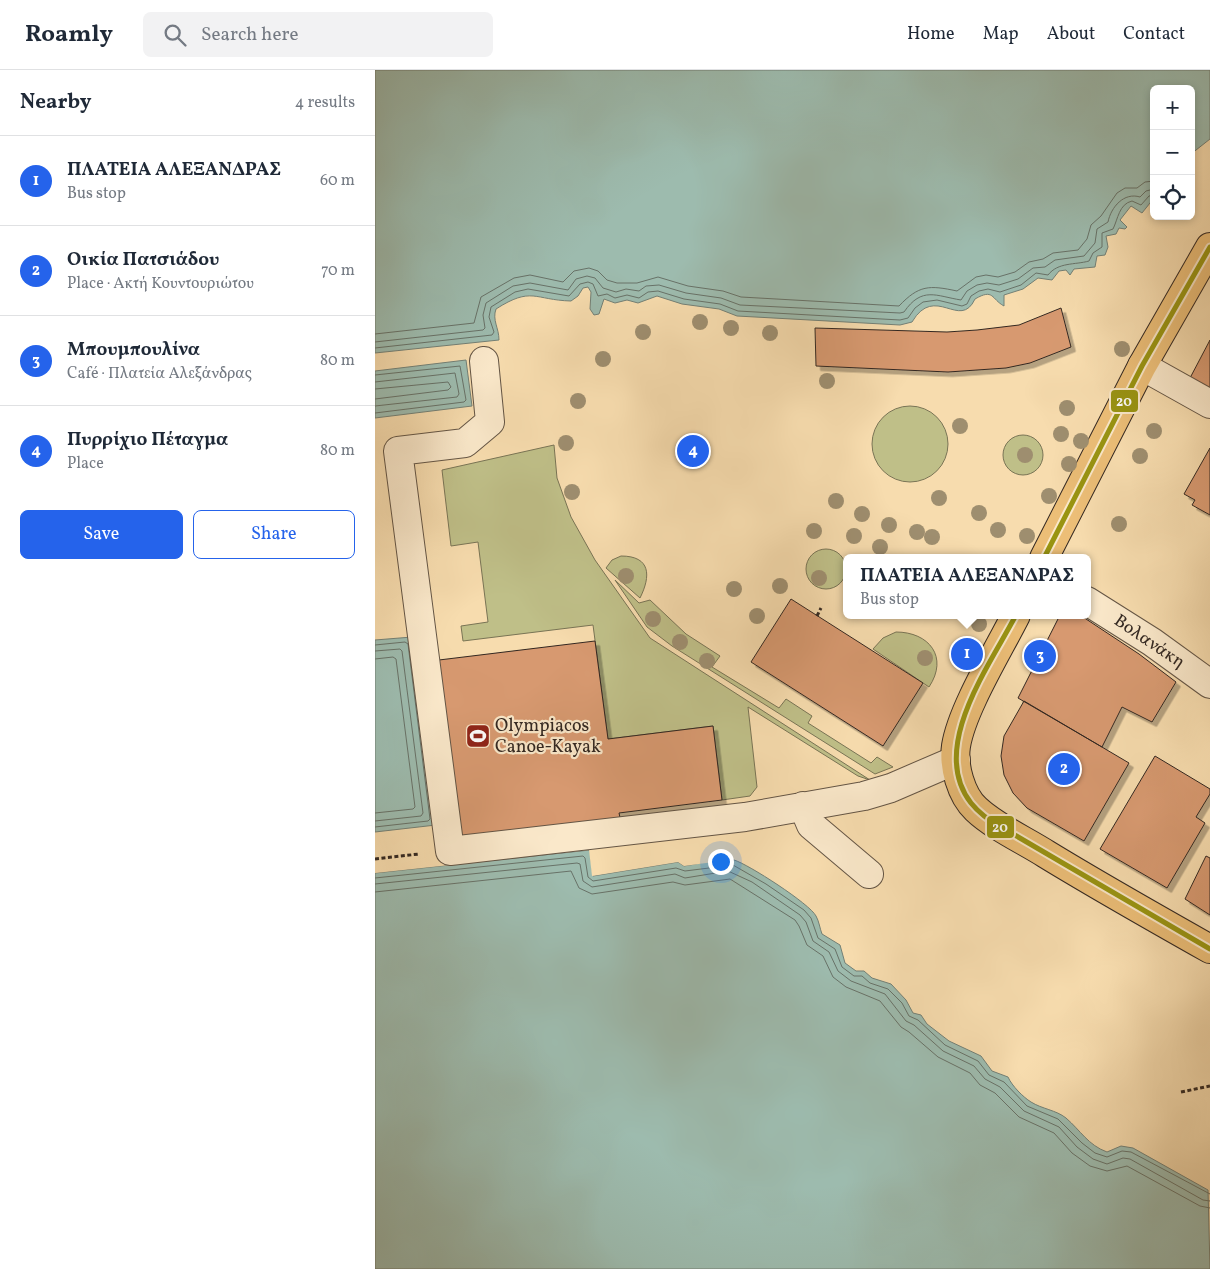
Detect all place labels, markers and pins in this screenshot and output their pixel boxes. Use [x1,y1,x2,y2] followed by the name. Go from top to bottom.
[677,432,709,470] pin: 4
[951,635,983,673] pin: 1
[1024,637,1056,675] pin: 3
[495,714,601,760] place label: Olympiacos Canoe-Kayak
[465,723,491,749] sports icon: Olympiacos Canoe-Kayak
[1048,750,1080,788] pin: 2

